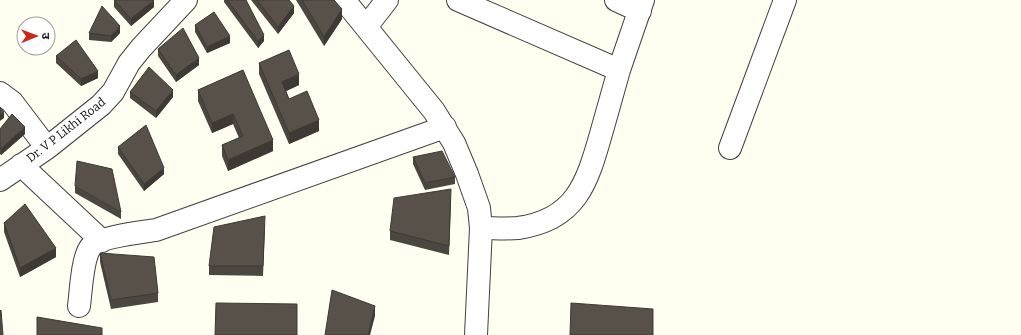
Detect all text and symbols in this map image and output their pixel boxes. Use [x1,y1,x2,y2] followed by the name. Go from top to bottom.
[16,16,56,56] north arrow
[39,33,52,40] text: उ
[24,95,108,165] street label: Dr. V P Likhi Road

